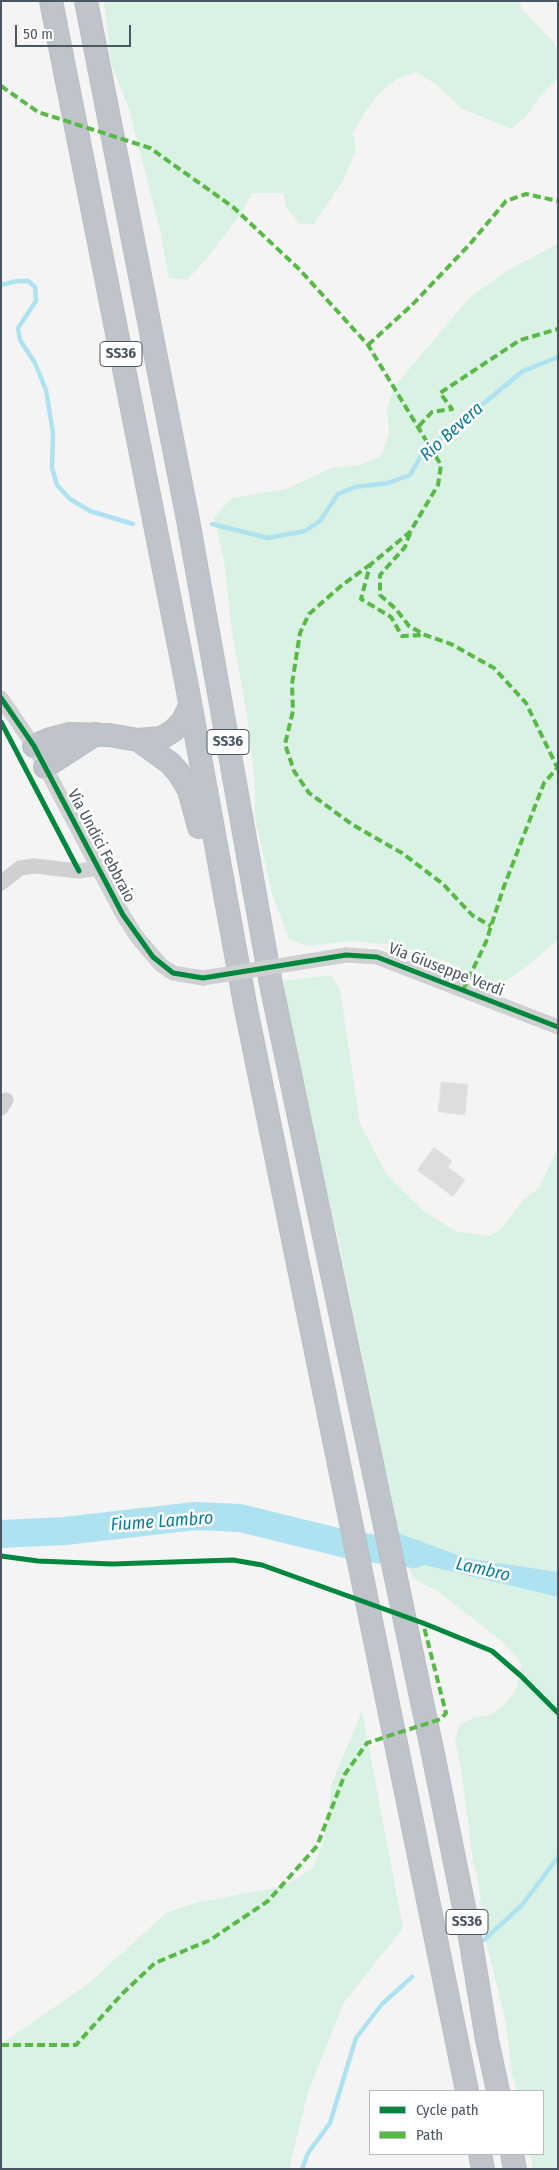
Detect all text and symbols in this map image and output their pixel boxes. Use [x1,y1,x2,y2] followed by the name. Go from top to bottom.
[18,15,134,47] scale bar
[23,25,53,43] text: 50 m
[100,342,142,366] road number: SS36
[416,398,488,466] water label: Rio Bevera
[207,730,249,754] road number: SS36
[63,786,139,906] street label: Via Undici Febbraio
[386,939,506,1001] street label: Via Giuseppe Verdi
[110,1508,214,1536] water label: Fiume Lambro
[454,1553,512,1587] water label: Lambro
[446,1910,488,1934] road number: SS36
[369,2090,544,2155] legend
[416,2101,479,2119] text: Cycle path
[416,2126,443,2144] text: Path

